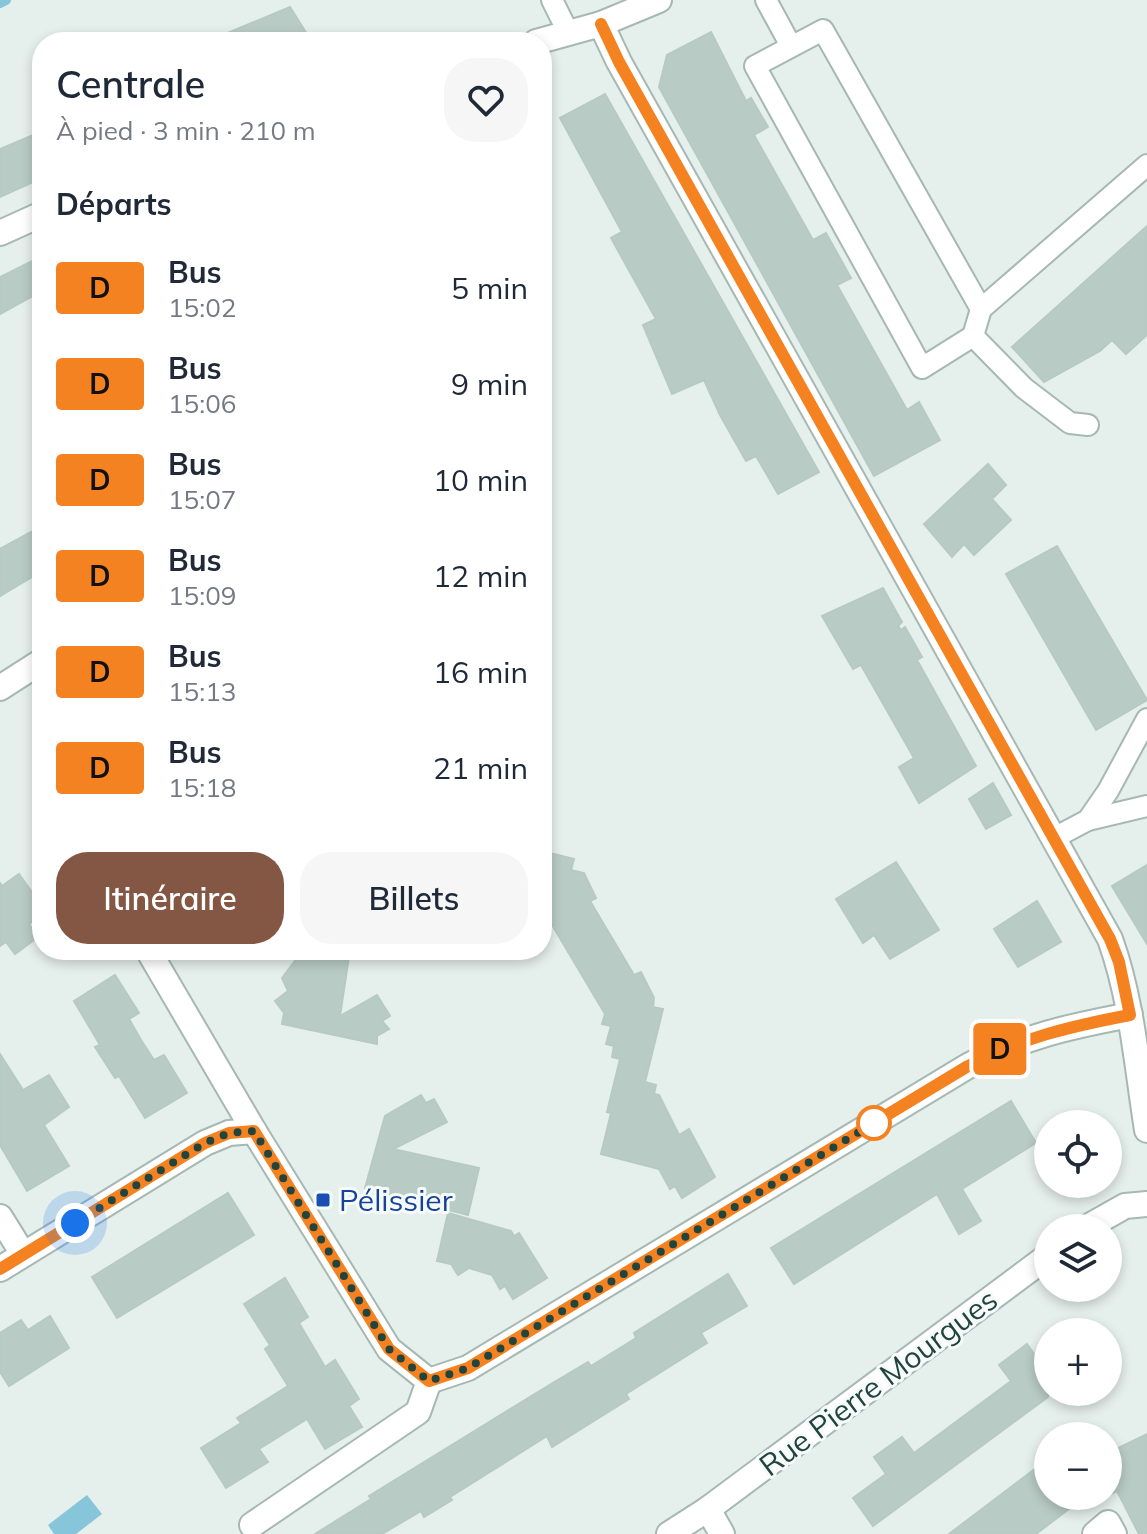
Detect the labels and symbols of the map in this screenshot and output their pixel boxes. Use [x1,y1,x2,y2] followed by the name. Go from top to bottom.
[974,1023,1026,1075] line badge: D
[857,1106,891,1140] unlabelled marker
[339,1181,453,1219] place label: Pélissier
[314,1191,332,1209] marker: Pélissier
[55,1203,95,1243] your location
[751,1280,1005,1484] street label: Rue Pierre Mourgues

